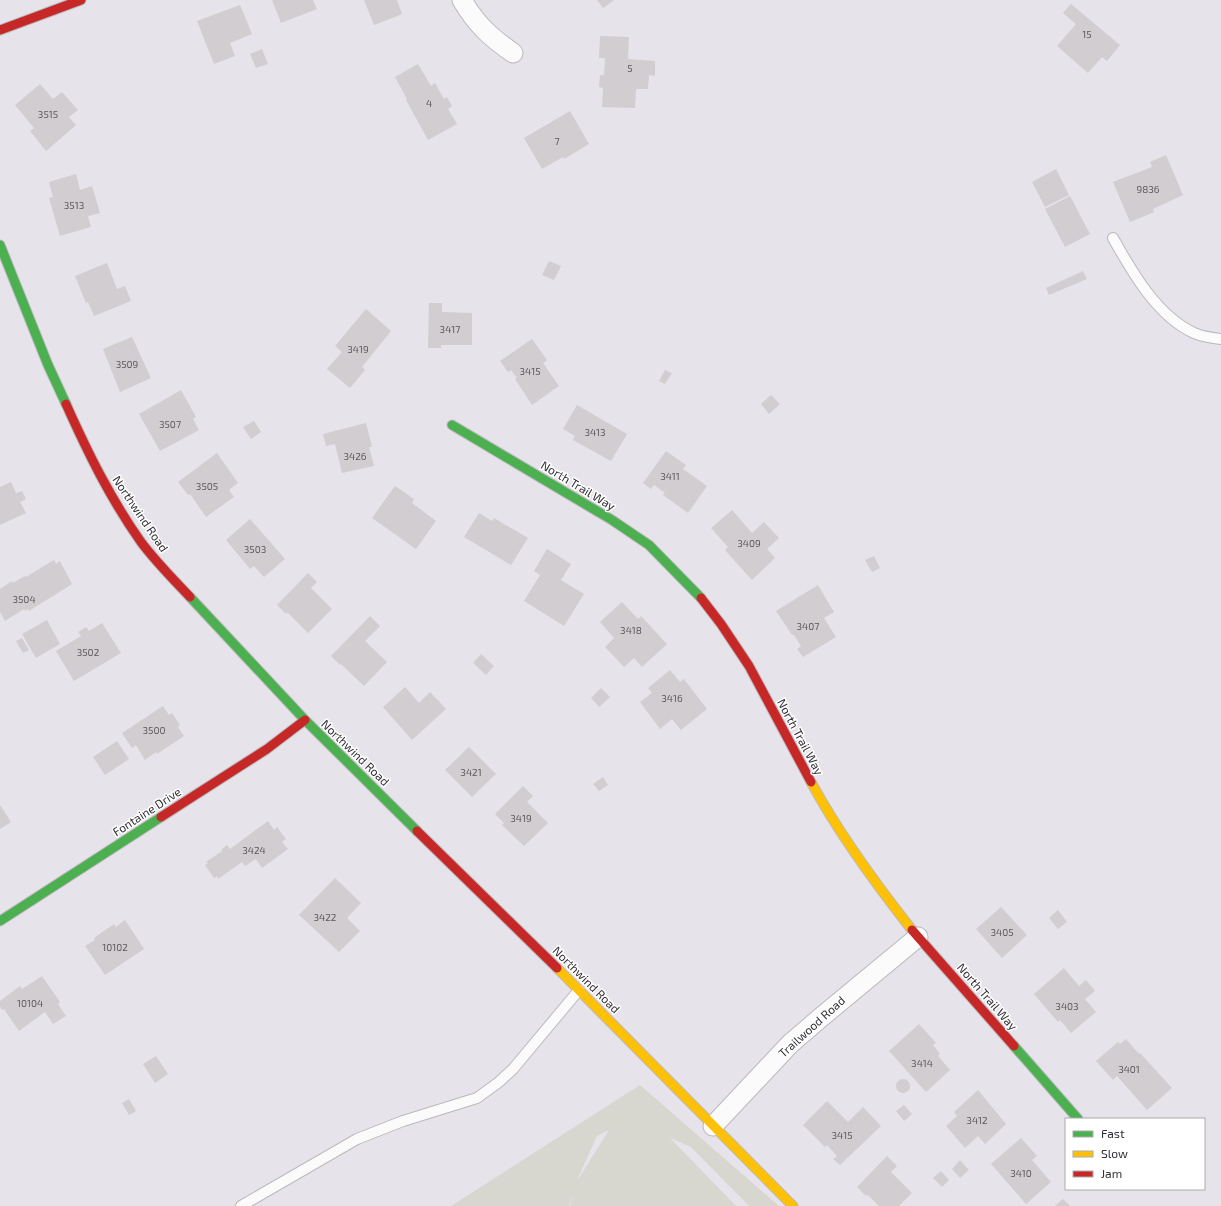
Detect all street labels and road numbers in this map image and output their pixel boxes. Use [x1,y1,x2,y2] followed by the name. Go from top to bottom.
[539,457,619,513] street label: North Trail Way
[110,473,171,554] street label: Northwind Road
[775,696,827,778] street label: North Trail Way
[319,716,392,788] street label: Northwind Road
[110,784,183,838] street label: Fontaine Drive
[550,943,623,1016] street label: Northwind Road
[955,960,1021,1033] street label: North Trail Way
[775,993,847,1060] street label: Trailwood Road

